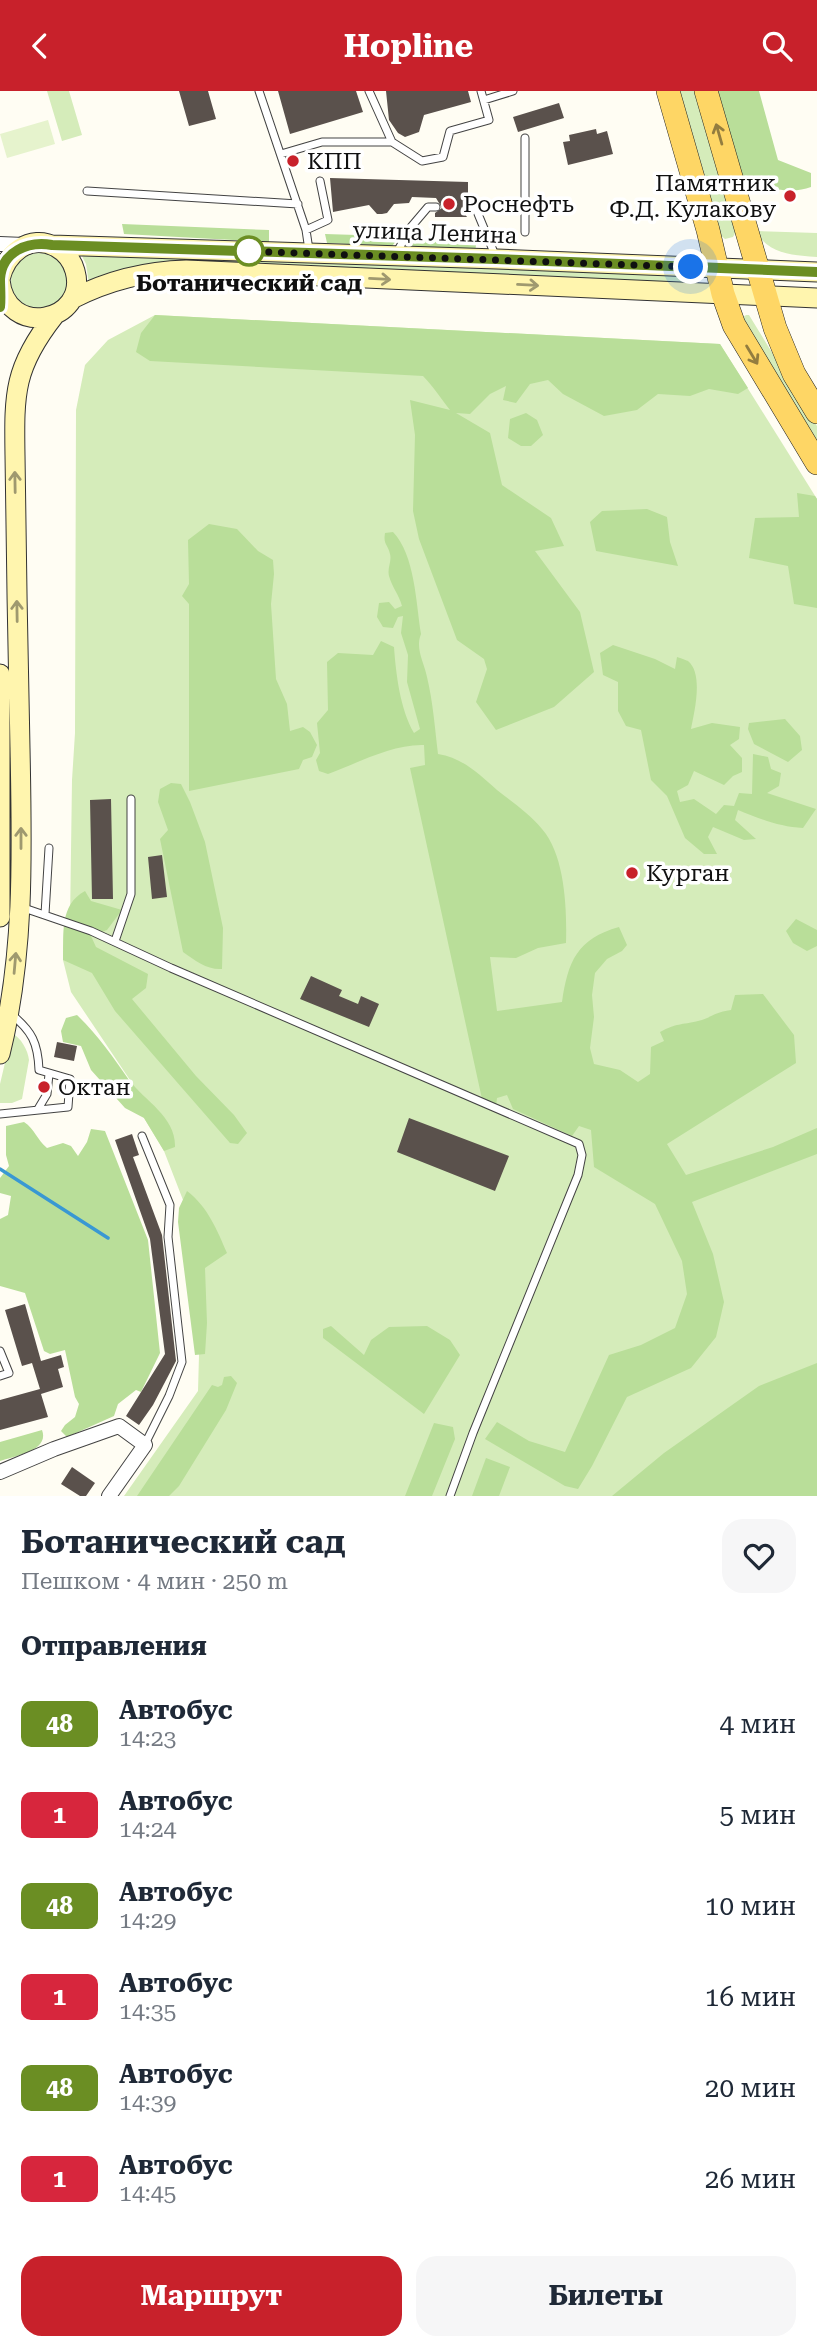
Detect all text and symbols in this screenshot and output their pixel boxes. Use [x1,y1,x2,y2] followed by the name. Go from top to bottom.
[21,27,59,65] icon: back
[344,27,473,65] text: Hopline
[758,27,796,65] icon: search
[711,123,724,145] one-way arrow
[307,148,362,175] place label: КПП
[285,153,301,169] marker: КПП
[609,170,776,223] place label: Памятник Ф.Д. Кулакову
[782,188,798,204] marker: Памятник Ф.Д. Кулакову
[463,191,574,218] place label: Роснефть
[441,196,457,212] marker: Роснефть
[352,217,518,249] street label: улица Ленина
[234,236,264,266] marker: Ботанический сад
[673,249,708,284] your location
[136,270,362,297] place label: Ботанический сад
[368,272,391,285] one-way arrow
[516,279,539,292] one-way arrow
[746,344,760,364] one-way arrow
[8,471,22,494] one-way arrow
[11,600,24,623] one-way arrow
[14,827,28,850] one-way arrow
[646,860,729,887] place label: Курган
[624,865,640,881] marker: Курган
[9,952,22,975] one-way arrow
[58,1074,131,1101] place label: Октан
[36,1079,52,1095] marker: Октан
[722,1519,796,1593] button: heart
[21,1522,345,1561] text: Ботанический сад
[21,1568,288,1595] text: Пешком · 4 мин · 250 m
[21,1631,207,1661] text: Отправления
[119,1695,233,1725] text: Автобус
[719,1709,796,1739] text: 4 мин
[46,1710,73,1738] text: 48
[119,1725,176,1752] text: 14:23
[119,1786,233,1816] text: Автобус
[719,1800,796,1830] text: 5 мин
[53,1801,66,1829] text: 1
[119,1816,176,1843] text: 14:24
[119,1877,233,1907] text: Автобус
[705,1891,796,1921] text: 10 мин
[46,1892,73,1920] text: 48
[119,1907,176,1934] text: 14:29
[119,1968,233,1998] text: Автобус
[705,1982,796,2012] text: 16 мин
[53,1983,66,2011] text: 1
[119,1998,176,2025] text: 14:35
[119,2059,233,2089] text: Автобус
[705,2073,796,2103] text: 20 мин
[46,2074,73,2102] text: 48
[119,2089,176,2116] text: 14:39
[119,2150,233,2180] text: Автобус
[705,2164,796,2194] text: 26 мин
[53,2165,66,2193] text: 1
[119,2180,176,2207] text: 14:45
[21,2256,402,2336] button: Маршрут
[416,2256,796,2336] button: Билеты

